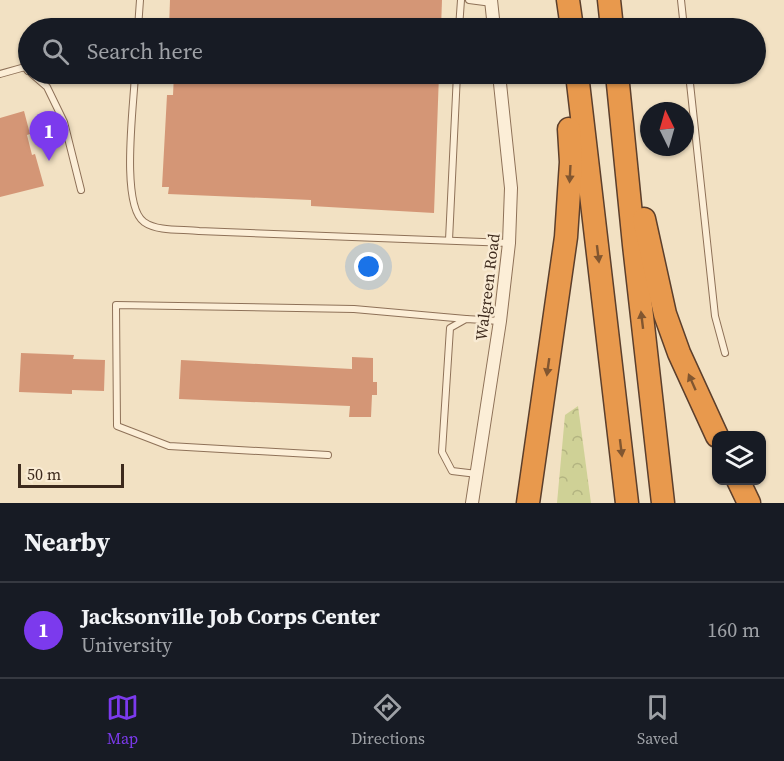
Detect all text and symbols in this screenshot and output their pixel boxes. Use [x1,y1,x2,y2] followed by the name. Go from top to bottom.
[18,18,766,84] search box
[39,35,72,68] icon: search
[87,36,203,66] text: Search here
[640,102,694,156] north arrow
[29,112,68,161] pin: 1
[566,164,575,183] one-way arrow
[470,232,504,342] street label: Walgreen Road
[593,245,603,264] one-way arrow
[354,252,383,281] your location
[637,310,647,329] one-way arrow
[543,358,552,377] one-way arrow
[687,373,697,391] one-way arrow
[712,431,766,485] map controls
[712,431,766,485] button: layers
[616,438,625,457] one-way arrow
[18,461,124,488] scale bar
[27,463,61,485] text: 50 m
[24,524,110,560] text: Nearby
[81,601,380,631] text: Jacksonville Job Corps Center
[38,616,49,644] text: 1
[707,616,760,644] text: 160 m
[81,631,172,659] text: University
[106,691,139,749] tab: Map
[351,691,425,749] tab: Directions
[637,691,678,749] tab: Saved

